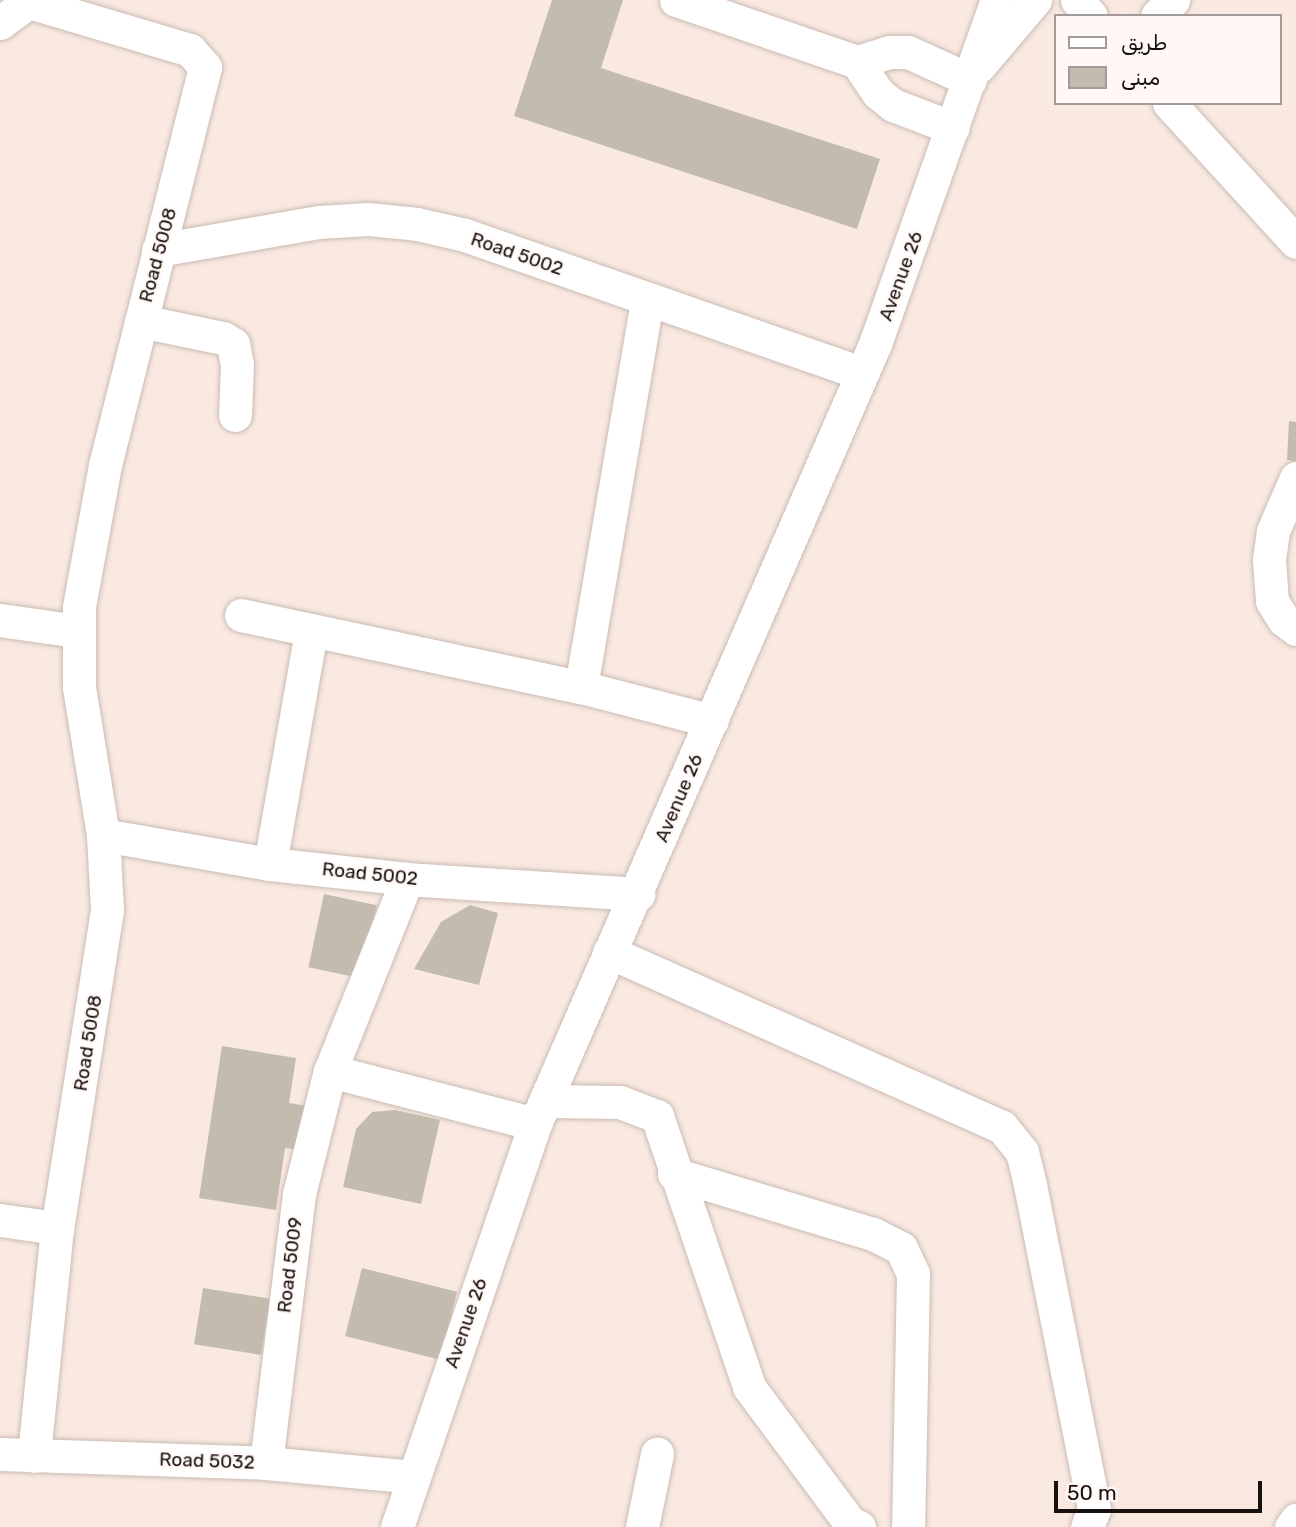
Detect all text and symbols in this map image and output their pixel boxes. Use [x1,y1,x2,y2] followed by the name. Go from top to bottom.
[1054,14,1282,105] legend
[1121,30,1167,55] text: طريق
[1121,65,1160,90] text: مبنى
[134,205,182,305] street label: Road 5008
[468,228,566,280] street label: Road 5002
[874,228,928,324] street label: Avenue 26
[650,750,708,846] street label: Avenue 26
[321,858,419,890] street label: Road 5002
[69,993,107,1093] street label: Road 5008
[273,1216,307,1314] street label: Road 5009
[440,1275,492,1371] street label: Avenue 26
[159,1448,255,1474] street label: Road 5032
[1058,1468,1266,1512] scale bar
[1067,1480,1117,1505] text: 50 m

